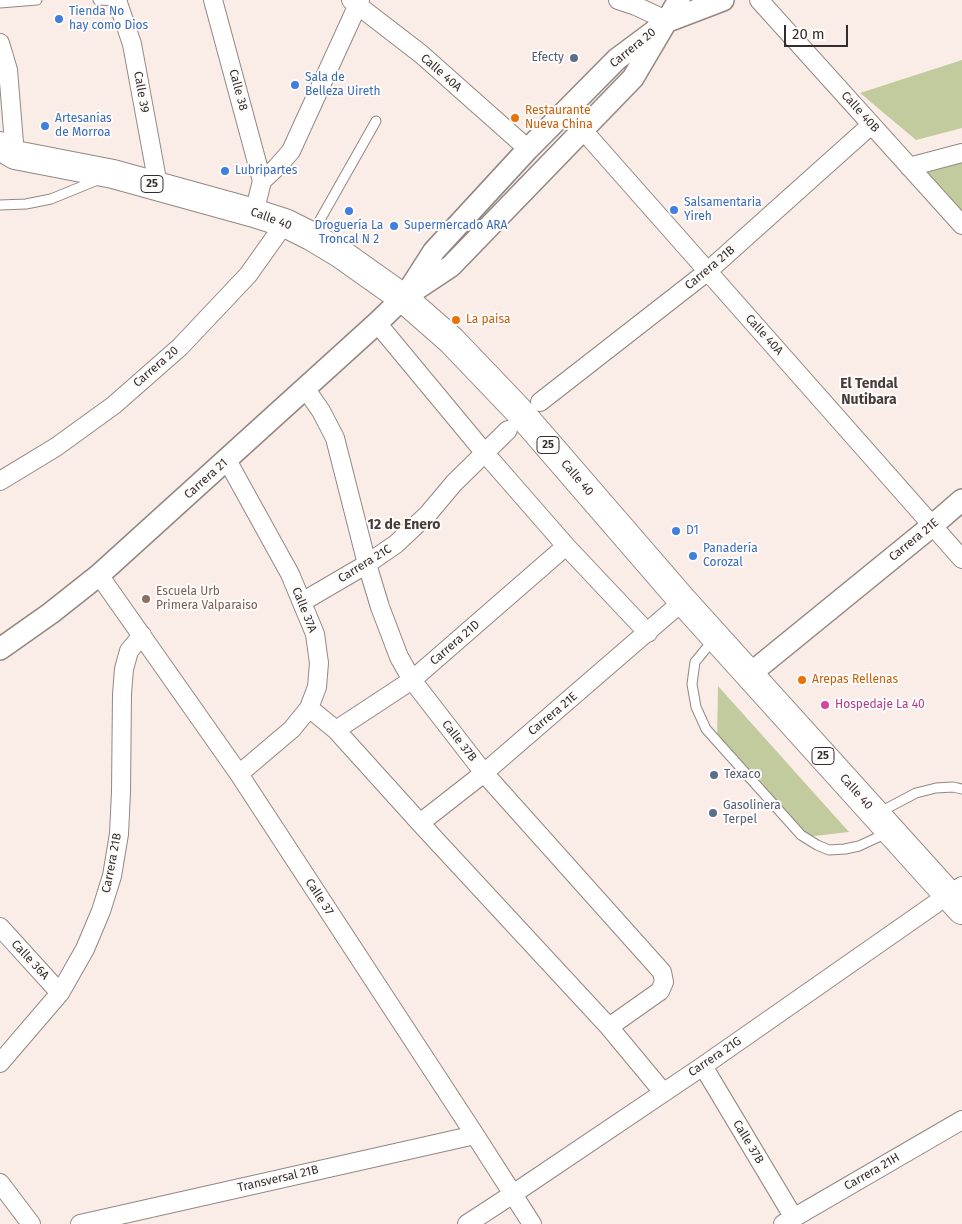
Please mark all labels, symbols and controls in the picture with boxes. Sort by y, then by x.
place label: Tienda No hay como Dios [69,5,148,33]
marker: Tienda No hay como Dios [53,13,65,25]
scale bar [787,15,851,47]
street label: Carrera 20 [607,25,659,71]
text: 20 m [792,25,825,43]
street label: Calle 40A [418,51,464,95]
place label: Efecty [531,51,564,65]
marker: Efecty [568,52,580,64]
street label: Calle 38 [226,68,250,112]
street label: Calle 39 [130,70,152,114]
place label: Sala de Belleza Uireth [305,71,381,99]
marker: Sala de Belleza Uireth [289,79,301,91]
street label: Calle 40B [838,89,882,135]
place label: Restaurante Nueva China [525,104,593,132]
place label: Artesanías de Morroa [55,112,112,140]
marker: Restaurante Nueva China [509,112,521,124]
marker: Artesanías de Morroa [39,120,51,132]
place label: Lubripartes [235,164,297,178]
marker: Lubripartes [219,165,231,177]
road number: 25 [141,175,163,192]
place label: Salsamentaria Yireh [684,196,762,224]
marker: Salsamentaria Yireh [668,204,680,216]
street label: Calle 40 [248,205,294,233]
marker: Droguería La Troncal N 2 [343,205,355,217]
place label: Droguería La Troncal N 2 [315,219,383,247]
place label: Supermercado ARA [404,219,507,233]
marker: Supermercado ARA [388,220,400,232]
street label: Carrera 21B [682,243,738,293]
street label: Calle 40A [742,312,786,358]
place label: La paisa [466,313,510,327]
marker: La paisa [450,314,462,326]
street label: Carrera 20 [130,343,182,391]
district label: El Tendal Nutibara [840,376,898,408]
road number: 25 [537,436,559,454]
street label: Carrera 21 [181,456,231,502]
street label: Calle 40 [558,457,596,499]
street label: Carrera 21E [886,516,942,564]
district label: 12 de Enero [368,517,440,533]
place label: D1 [686,524,699,538]
marker: D1 [670,525,682,537]
street label: Carrera 21C [336,542,394,586]
place label: Panadería Corozal [703,542,758,570]
marker: Panadería Corozal [687,550,699,562]
place label: Escuela Urb Primera Valparaiso [156,585,258,613]
street label: Calle 37A [288,585,320,635]
marker: Escuela Urb Primera Valparaiso [140,593,152,605]
street label: Carrera 21D [427,618,483,668]
place label: Arepas Rellenas [812,673,898,687]
marker: Arepas Rellenas [796,674,808,686]
street label: Carrera 21E [525,689,581,739]
place label: Hospedaje La 40 [835,698,925,712]
marker: Hospedaje La 40 [819,699,831,711]
street label: Calle 37B [438,718,480,764]
road number: 25 [812,748,834,764]
place label: Texaco [724,768,761,782]
marker: Texaco [708,769,720,781]
street label: Calle 40 [836,771,876,813]
place label: Gasolinera Terpel [723,799,781,827]
marker: Gasolinera Terpel [707,807,719,819]
street label: Carrera 21B [99,832,125,894]
street label: Calle 37 [302,876,336,918]
street label: Calle 36A [8,937,52,983]
street label: Carrera 21G [686,1034,744,1080]
street label: Calle 37B [729,1118,767,1166]
street label: Carrera 21H [842,1150,902,1194]
street label: Transversal 21B [236,1163,320,1195]

